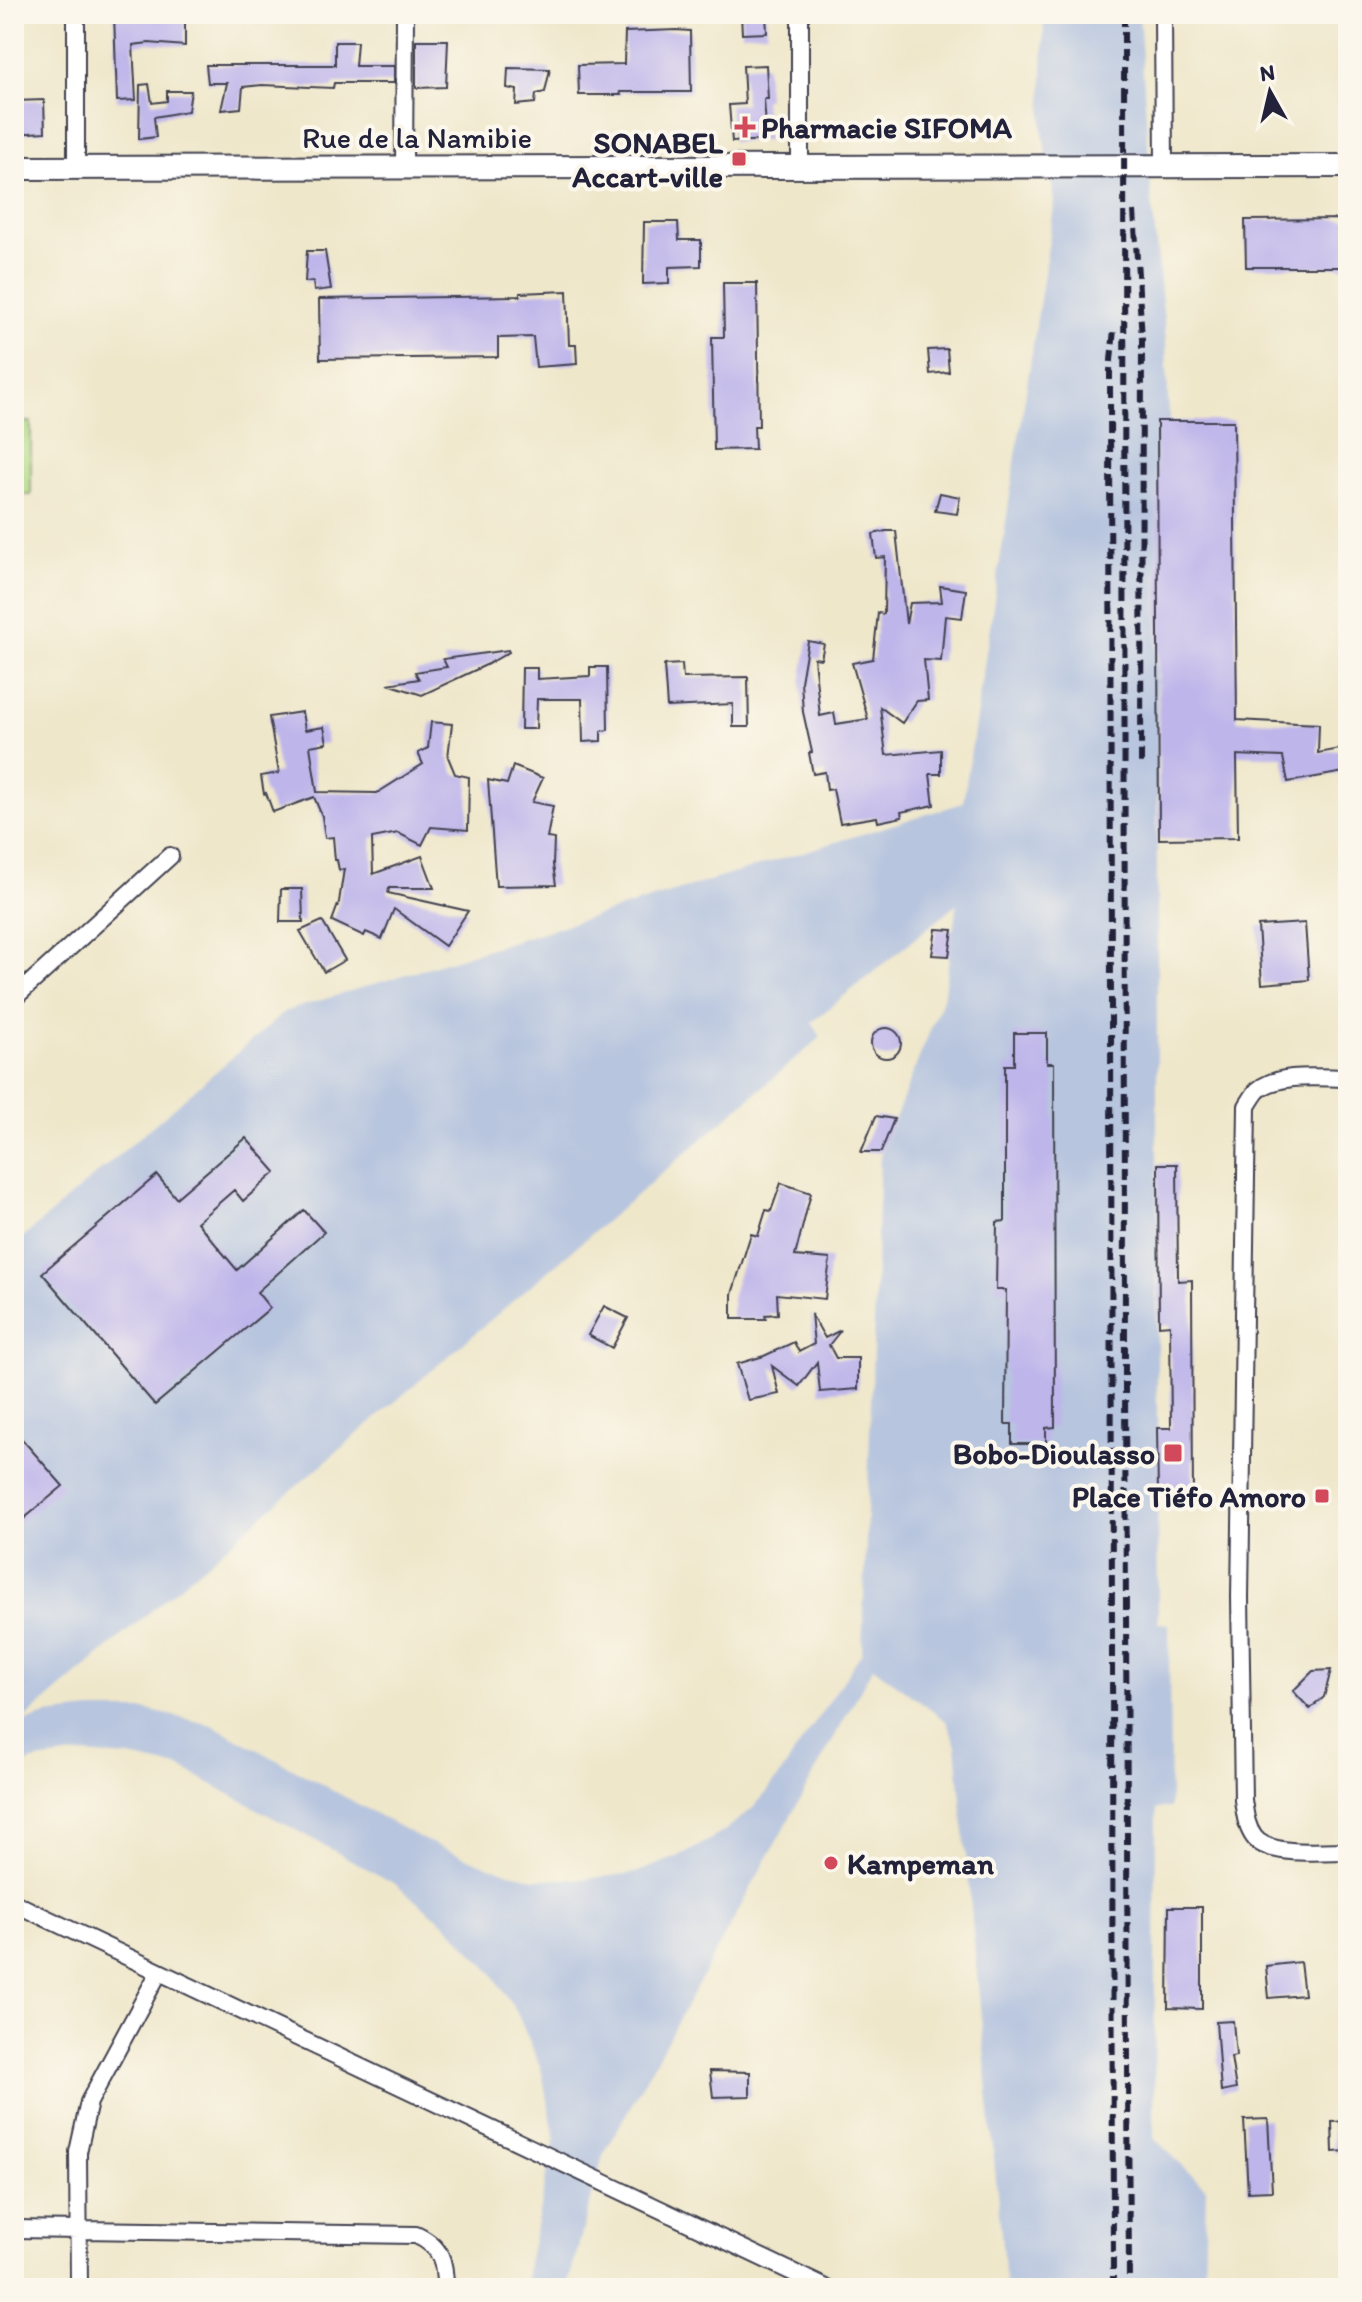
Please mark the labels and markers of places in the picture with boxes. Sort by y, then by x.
place label: Pharmacie SIFOMA [761,109,1013,146]
marker: Pharmacie SIFOMA [736,118,754,136]
place label: SONABEL Accart-ville [571,124,724,195]
marker: SONABEL Accart-ville [730,150,748,168]
place label: Bobo-Dioulasso [953,1435,1155,1472]
marker: Bobo-Dioulasso [1162,1442,1184,1464]
place label: Place Tiéfo Amoro [1072,1478,1306,1515]
marker: Place Tiéfo Amoro [1313,1487,1331,1505]
place label: Kampeman [847,1845,994,1882]
marker: Kampeman [822,1854,840,1872]

